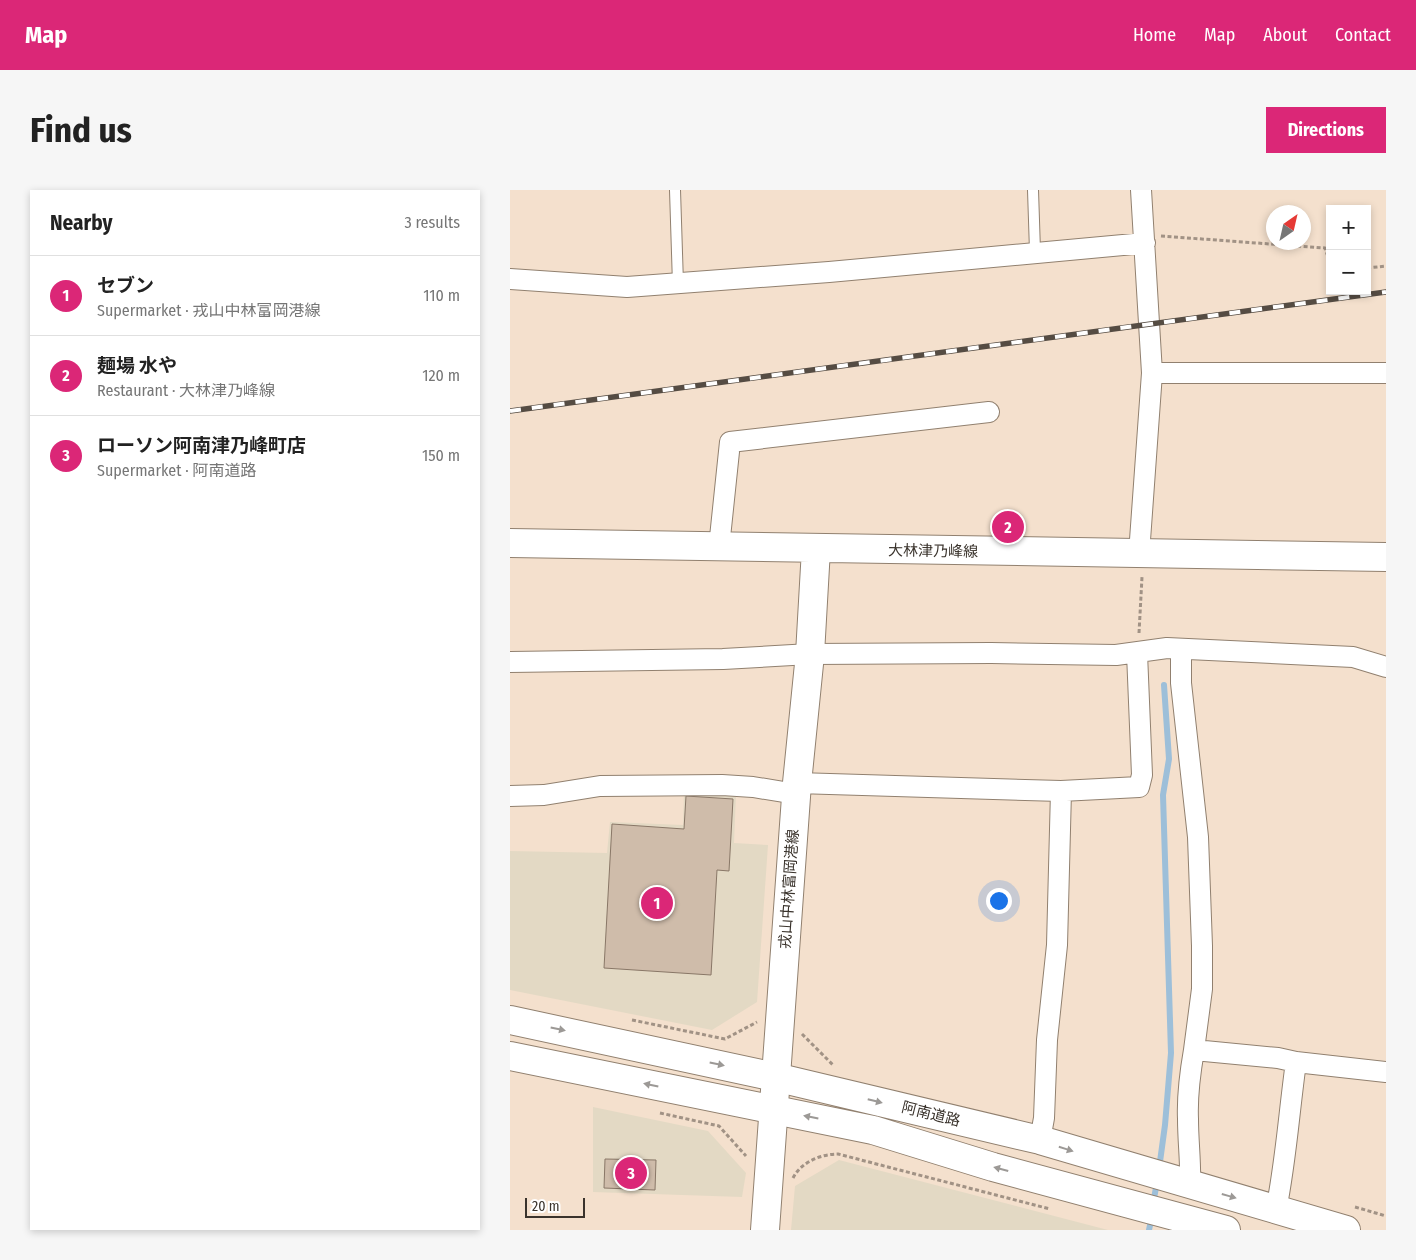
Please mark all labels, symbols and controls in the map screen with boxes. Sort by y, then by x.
text: Map [25,21,67,49]
text: Home [1133,24,1176,46]
text: Map [1204,24,1235,46]
text: About [1263,24,1307,46]
text: Contact [1335,24,1391,46]
button: Directions [1266,107,1386,153]
text: Find us [30,109,132,151]
north arrow [1266,205,1311,250]
map controls [1326,205,1371,295]
button: + [1326,205,1371,250]
text: Nearby [50,210,112,236]
text: 3 results [404,213,460,232]
button: − [1326,250,1371,295]
text: セブン [97,274,154,297]
text: 1 [63,286,69,305]
text: 110 m [423,286,460,305]
text: Supermarket · 戎山中林富岡港線 [97,301,320,320]
text: 麺場 水や [97,354,177,377]
text: 2 [62,366,70,385]
text: 120 m [422,366,460,385]
text: Restaurant · 大林津乃峰線 [97,381,275,400]
text: ローソン阿南津乃峰町店 [97,434,306,457]
text: 3 [62,446,70,465]
text: 150 m [422,446,460,465]
text: Supermarket · 阿南道路 [97,461,256,480]
pin: 2 [992,508,1024,546]
street label: 大林津乃峰線 [888,541,978,561]
street label: 戎山中林富岡港線 [776,829,802,949]
pin: 1 [641,884,673,922]
your location [986,888,1012,914]
one-way arrow [550,1026,566,1034]
one-way arrow [709,1060,724,1068]
one-way arrow [644,1081,659,1089]
one-way arrow [867,1097,882,1105]
street label: 阿南道路 [900,1098,962,1130]
one-way arrow [802,1113,818,1121]
one-way arrow [1059,1145,1074,1153]
pin: 3 [615,1154,647,1192]
one-way arrow [994,1165,1009,1173]
one-way arrow [1221,1192,1236,1200]
scale bar [525,1195,585,1218]
text: 20 m [532,1198,560,1215]

